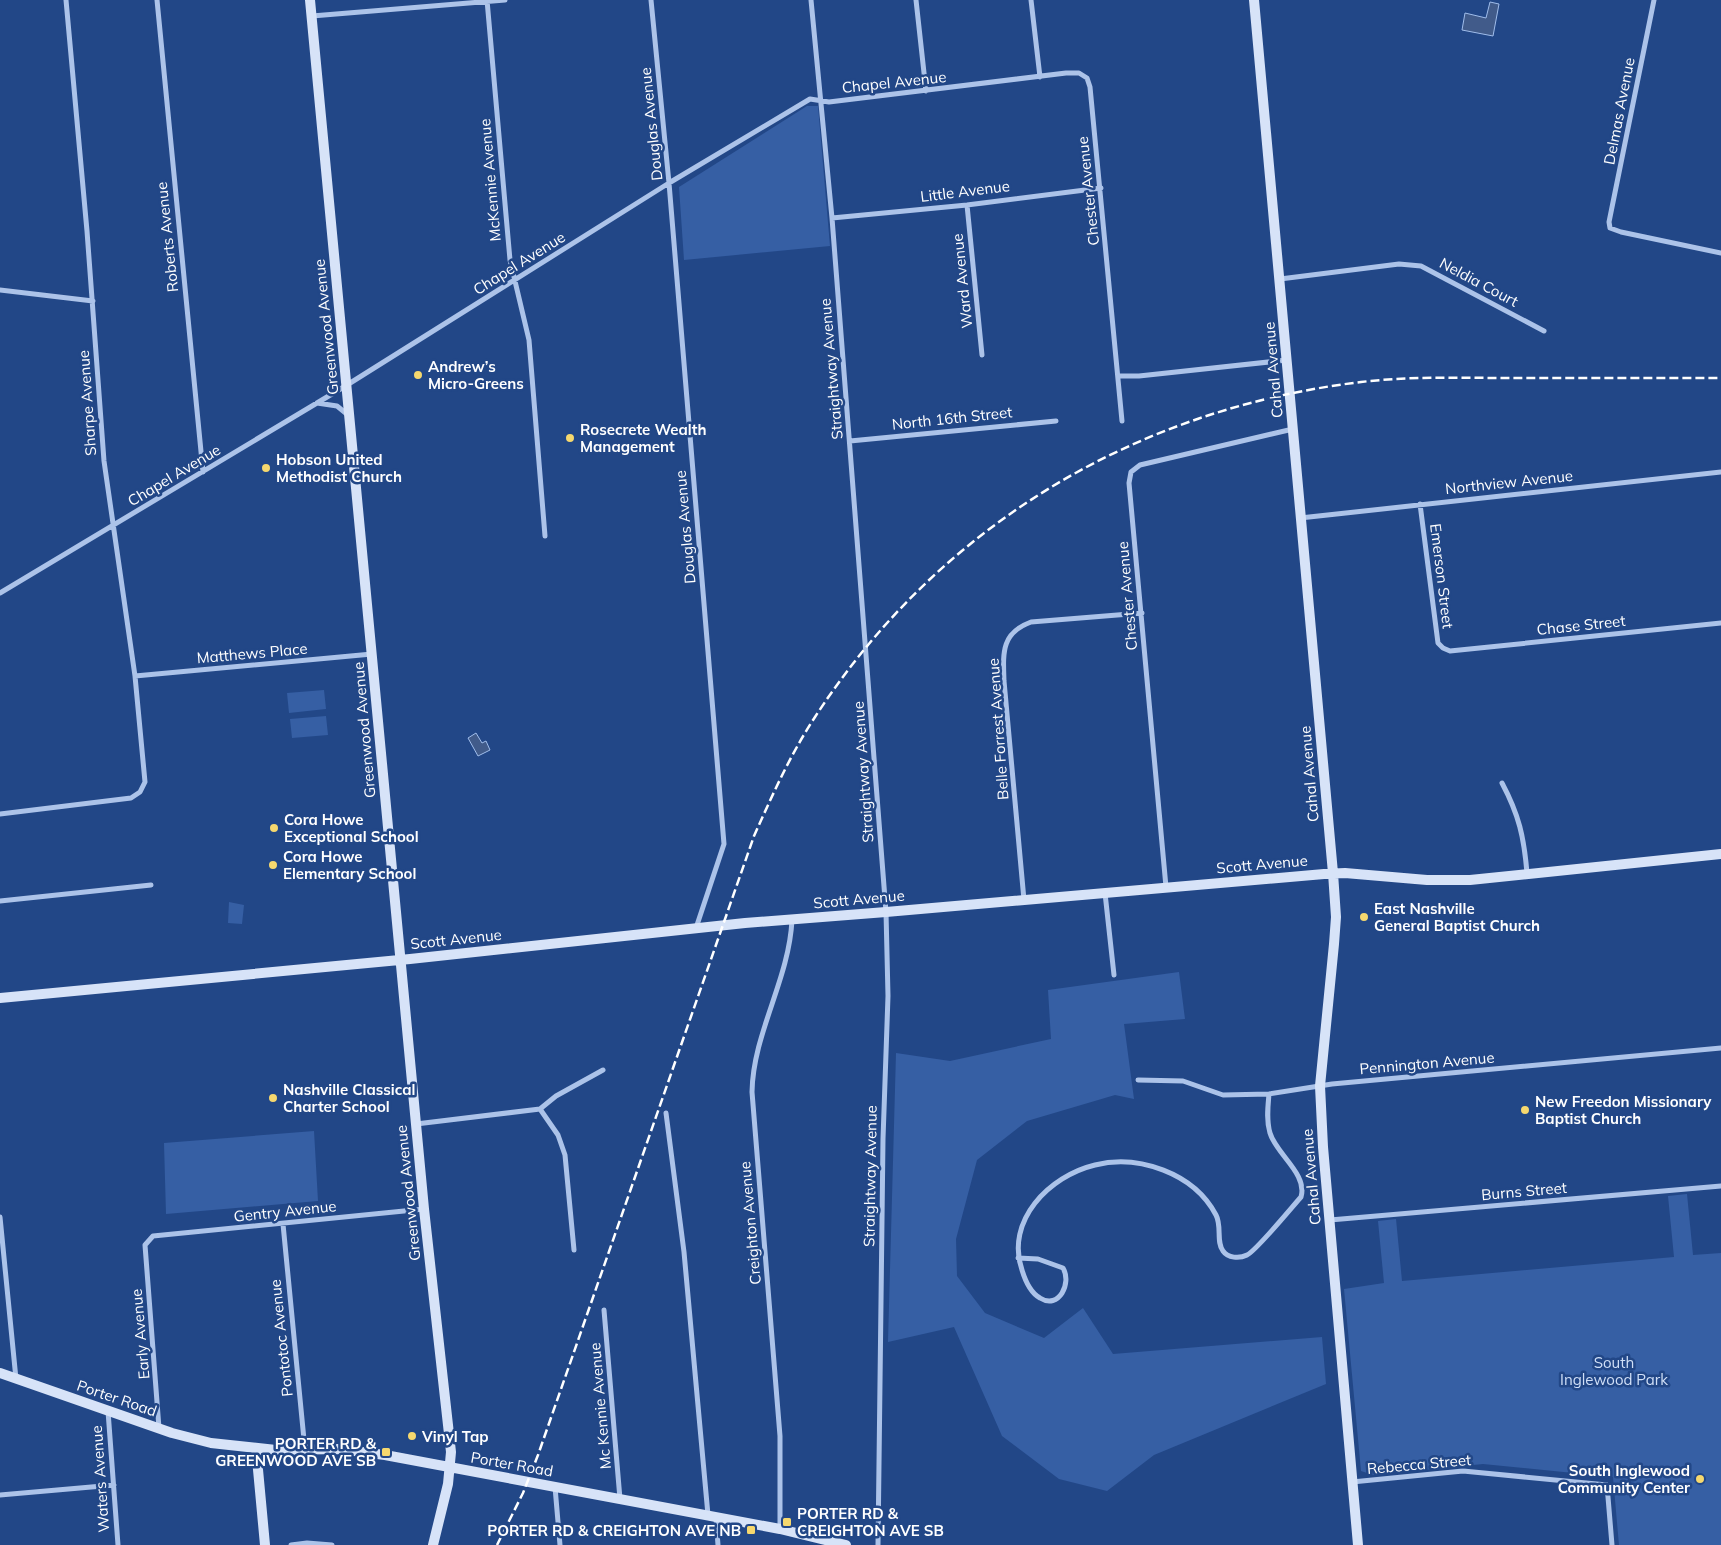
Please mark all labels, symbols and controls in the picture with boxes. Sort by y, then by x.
street label: Delmas Avenue [1599,56,1639,166]
street label: Douglas Avenue [636,66,666,182]
street label: Chapel Avenue [841,67,947,97]
street label: McKennie Avenue [475,118,505,242]
street label: Chester Avenue [1073,136,1103,246]
street label: Little Avenue [919,176,1011,206]
street label: Roberts Avenue [152,181,182,293]
street label: Chapel Avenue [469,227,569,299]
street label: Ward Avenue [948,233,976,329]
street label: Neldia Court [1436,253,1522,311]
street label: Greenwood Avenue [309,258,343,396]
street label: Straightway Avenue [815,298,847,440]
street label: Cahal Avenue [1259,321,1287,419]
street label: Sharpe Avenue [74,350,100,456]
place label: Andrew’s Micro-Greens [428,357,524,393]
marker: Andrew’s Micro-Greens [412,369,424,381]
street label: North 16th Street [891,402,1013,434]
place label: Rosecrete Wealth Management [580,420,706,456]
marker: Rosecrete Wealth Management [564,432,576,444]
street label: Chapel Avenue [124,440,224,510]
place label: Hobson United Methodist Church [276,450,402,486]
marker: Hobson United Methodist Church [260,462,272,474]
street label: Northview Avenue [1444,466,1574,498]
street label: Douglas Avenue [671,470,699,584]
street label: Emerson Street [1426,522,1458,630]
street label: Chester Avenue [1113,541,1141,651]
street label: Chase Street [1536,611,1626,639]
street label: Matthews Place [196,639,308,667]
street label: Belle Forrest Avenue [984,657,1012,801]
street label: Greenwood Avenue [349,661,379,799]
street label: Straightway Avenue [849,701,877,843]
street label: Cahal Avenue [1295,725,1323,823]
place label: Cora Howe Exceptional School [284,810,419,846]
marker: Cora Howe Exceptional School [268,822,280,834]
place label: Cora Howe Elementary School [283,847,416,883]
street label: Scott Avenue [1216,851,1308,877]
marker: Cora Howe Elementary School [267,859,279,871]
street label: Scott Avenue [813,886,905,912]
place label: East Nashville General Baptist Church [1374,899,1540,935]
marker: East Nashville General Baptist Church [1358,911,1370,923]
street label: Scott Avenue [409,925,503,953]
street label: Pennington Avenue [1359,1048,1495,1078]
place label: Nashville Classical Charter School [283,1080,416,1116]
marker: Nashville Classical Charter School [267,1092,279,1104]
place label: New Freedon Missionary Baptist Church [1535,1092,1712,1128]
marker: New Freedon Missionary Baptist Church [1519,1104,1531,1116]
street label: Straightway Avenue [859,1105,881,1247]
street label: Greenwood Avenue [391,1124,425,1262]
street label: Cahal Avenue [1297,1128,1325,1226]
street label: Creighton Avenue [735,1160,765,1286]
street label: Burns Street [1480,1178,1568,1204]
street label: Gentry Avenue [233,1196,337,1226]
street label: Pontotoc Avenue [265,1278,297,1398]
street label: Early Avenue [127,1288,153,1380]
street label: Mc Kennie Avenue [585,1342,615,1470]
park label: South Inglewood Park [1560,1353,1668,1389]
street label: Porter Road [75,1375,159,1421]
street label: Waters Avenue [87,1425,113,1533]
place label: Vinyl Tap [421,1427,489,1446]
marker: Vinyl Tap [406,1430,418,1442]
place label: PORTER RD & GREENWOOD AVE SB [215,1434,377,1470]
marker: PORTER RD & GREENWOOD AVE SB [380,1446,392,1458]
street label: Porter Road [469,1447,555,1481]
street label: Rebecca Street [1366,1450,1472,1478]
place label: South Inglewood Community Center [1558,1461,1690,1497]
marker: South Inglewood Community Center [1694,1473,1706,1485]
place label: PORTER RD & CREIGHTON AVE SB [797,1504,944,1540]
marker: PORTER RD & CREIGHTON AVE SB [781,1516,793,1528]
place label: PORTER RD & CREIGHTON AVE NB [487,1521,741,1540]
marker: PORTER RD & CREIGHTON AVE NB [745,1524,757,1536]

